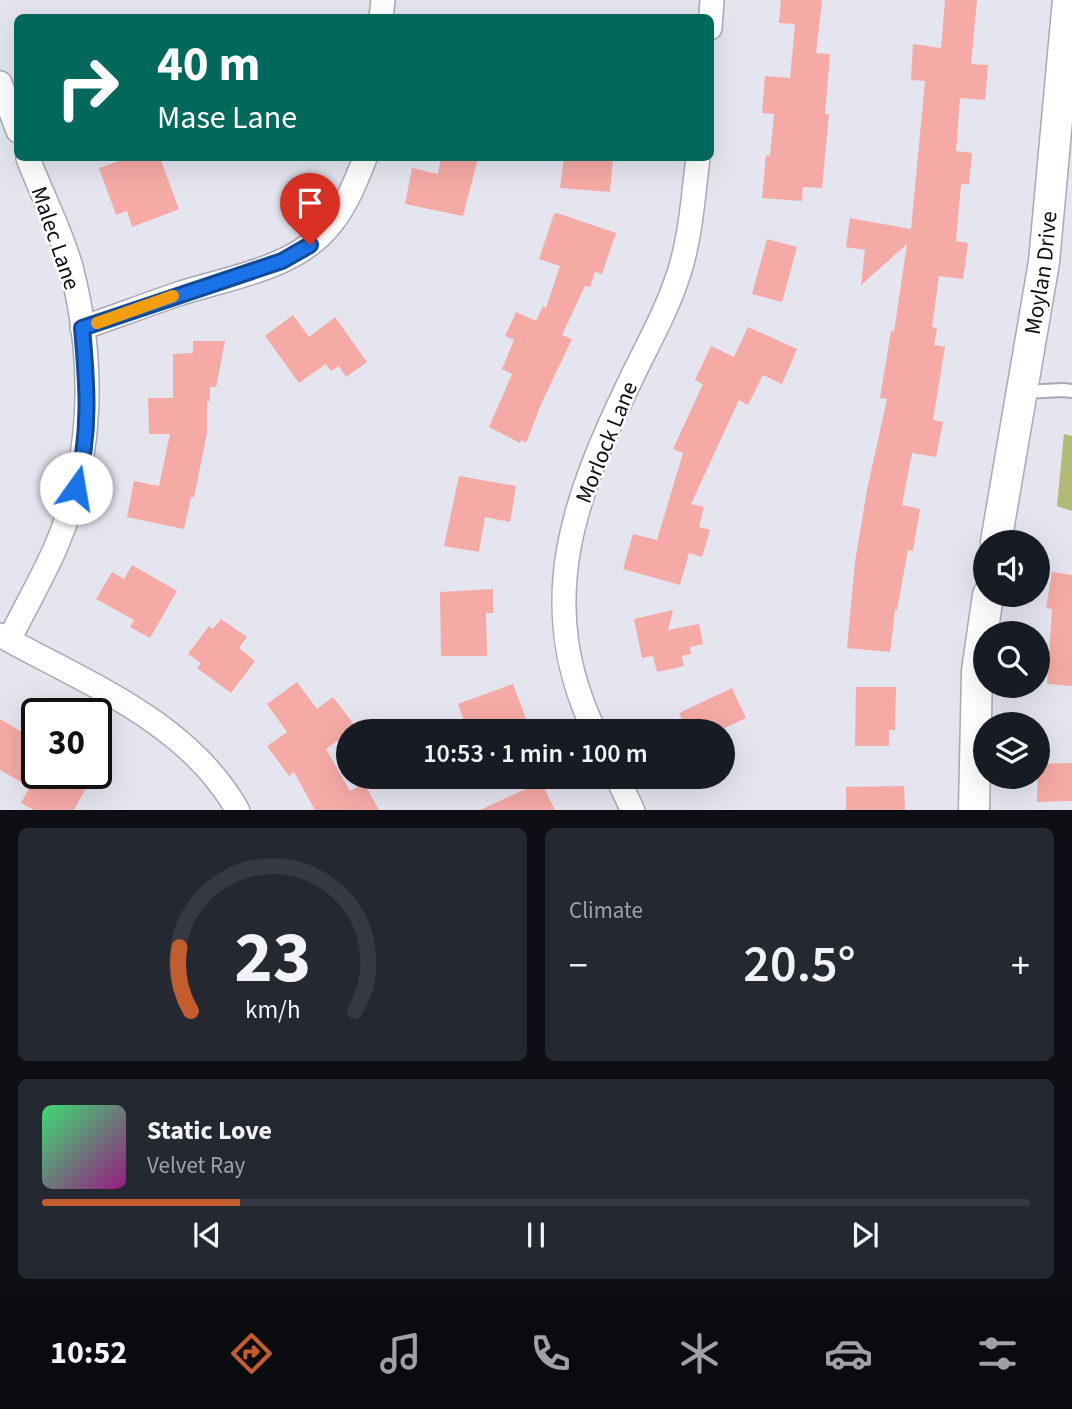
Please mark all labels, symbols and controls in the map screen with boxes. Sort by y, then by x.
text: 40 m [157,30,261,100]
icon: right [42,42,133,133]
text: Mase Lane [157,95,297,141]
pin [280,173,340,245]
street label: Malec Lane [22,182,89,294]
icon: arrive [291,184,329,222]
street label: Moylan Drive [1016,210,1066,337]
street label: Morlock Lane [567,376,646,508]
position arrow [39,451,113,525]
map controls [973,530,1050,789]
button: sound [973,530,1050,607]
button: search [973,621,1050,698]
speed limit sign: 30 [21,698,112,789]
button: layers [973,712,1050,789]
text: 10:53 · 1 min · 100 m [423,735,648,772]
text: Climate [569,894,643,927]
text: 23 [234,906,311,1010]
text: 20.5° [743,928,856,1002]
text: − [569,939,588,993]
text: + [1011,939,1030,993]
text: km/h [245,991,300,1027]
text: Static Love [147,1112,272,1149]
text: Velvet Ray [147,1149,245,1182]
icon: previous [188,1216,226,1254]
icon: pause [517,1216,555,1254]
icon: next [846,1216,884,1254]
icon: directions [227,1329,276,1378]
icon: music [376,1329,425,1378]
icon: phone [526,1329,575,1378]
icon: climate [675,1329,724,1378]
icon: car [824,1329,873,1378]
icon: filters [973,1329,1022,1378]
text: 10:52 [50,1330,127,1376]

